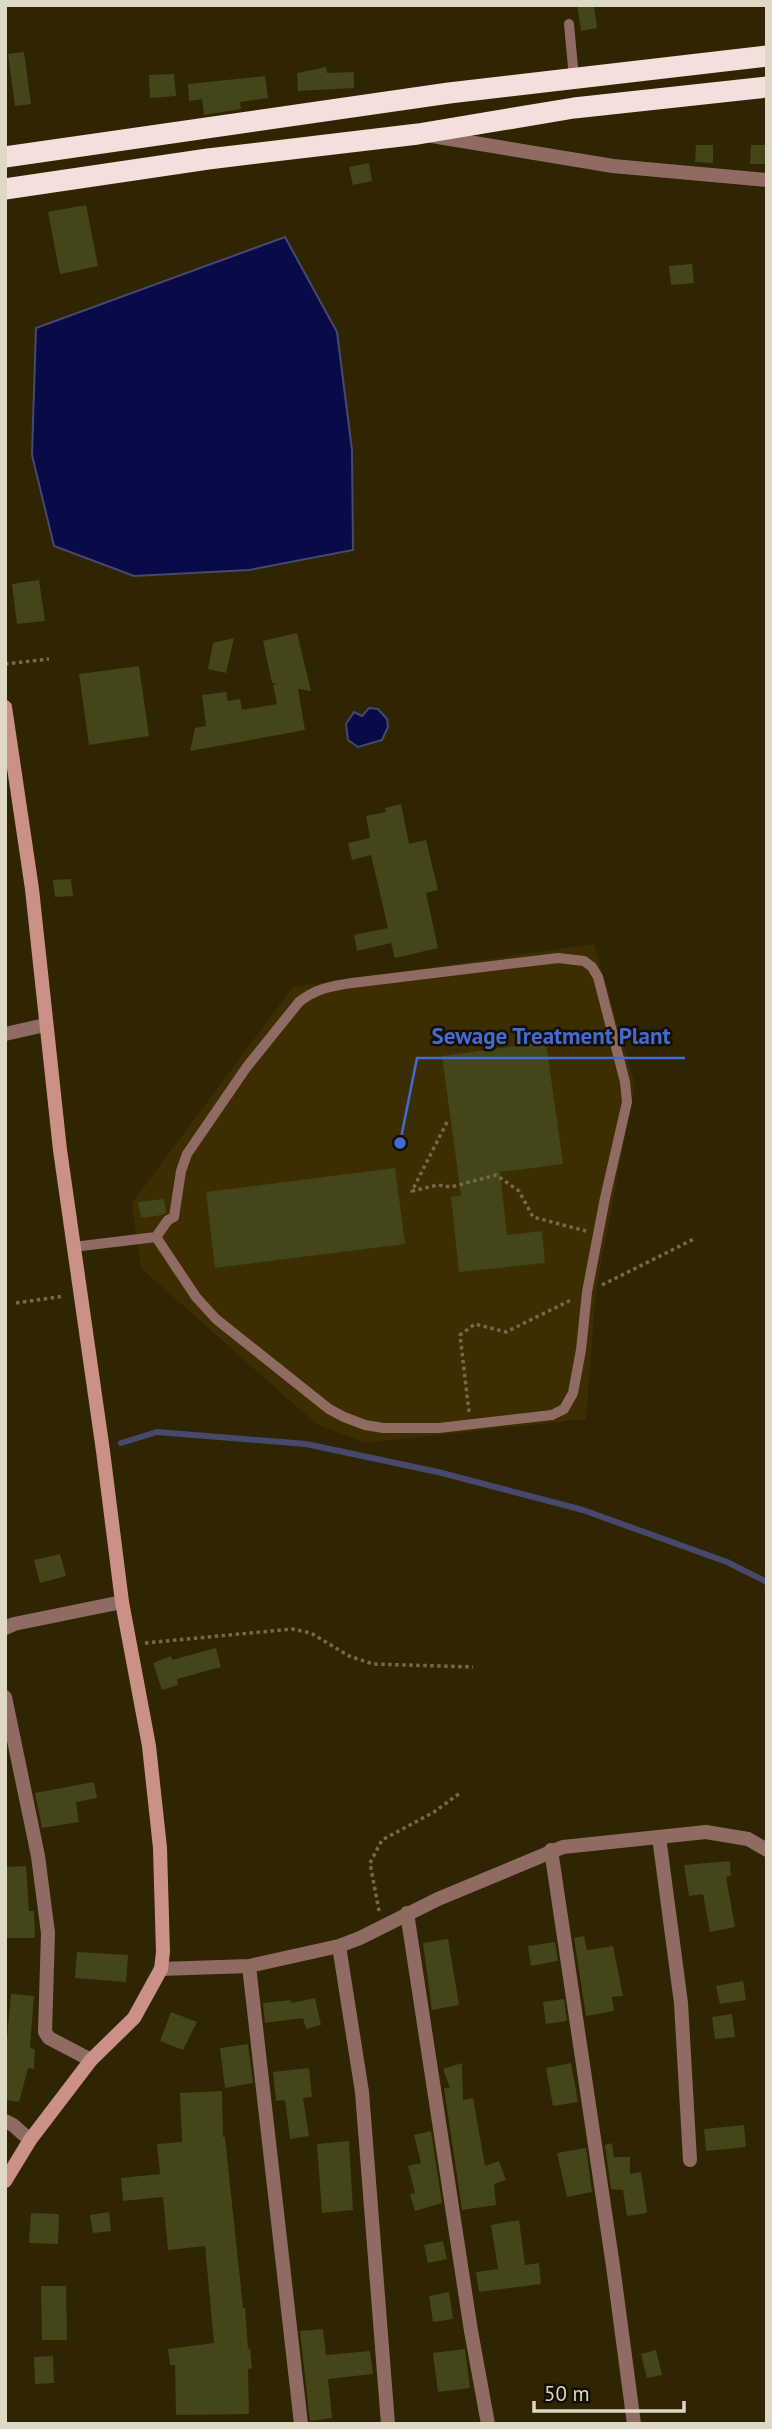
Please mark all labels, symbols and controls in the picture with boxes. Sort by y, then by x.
callout: Sewage Treatment Plant [417,1014,685,1058]
text: Sewage Treatment Plant [431,1021,671,1050]
scale bar [534,2370,684,2414]
text: 50 m [544,2380,590,2407]

